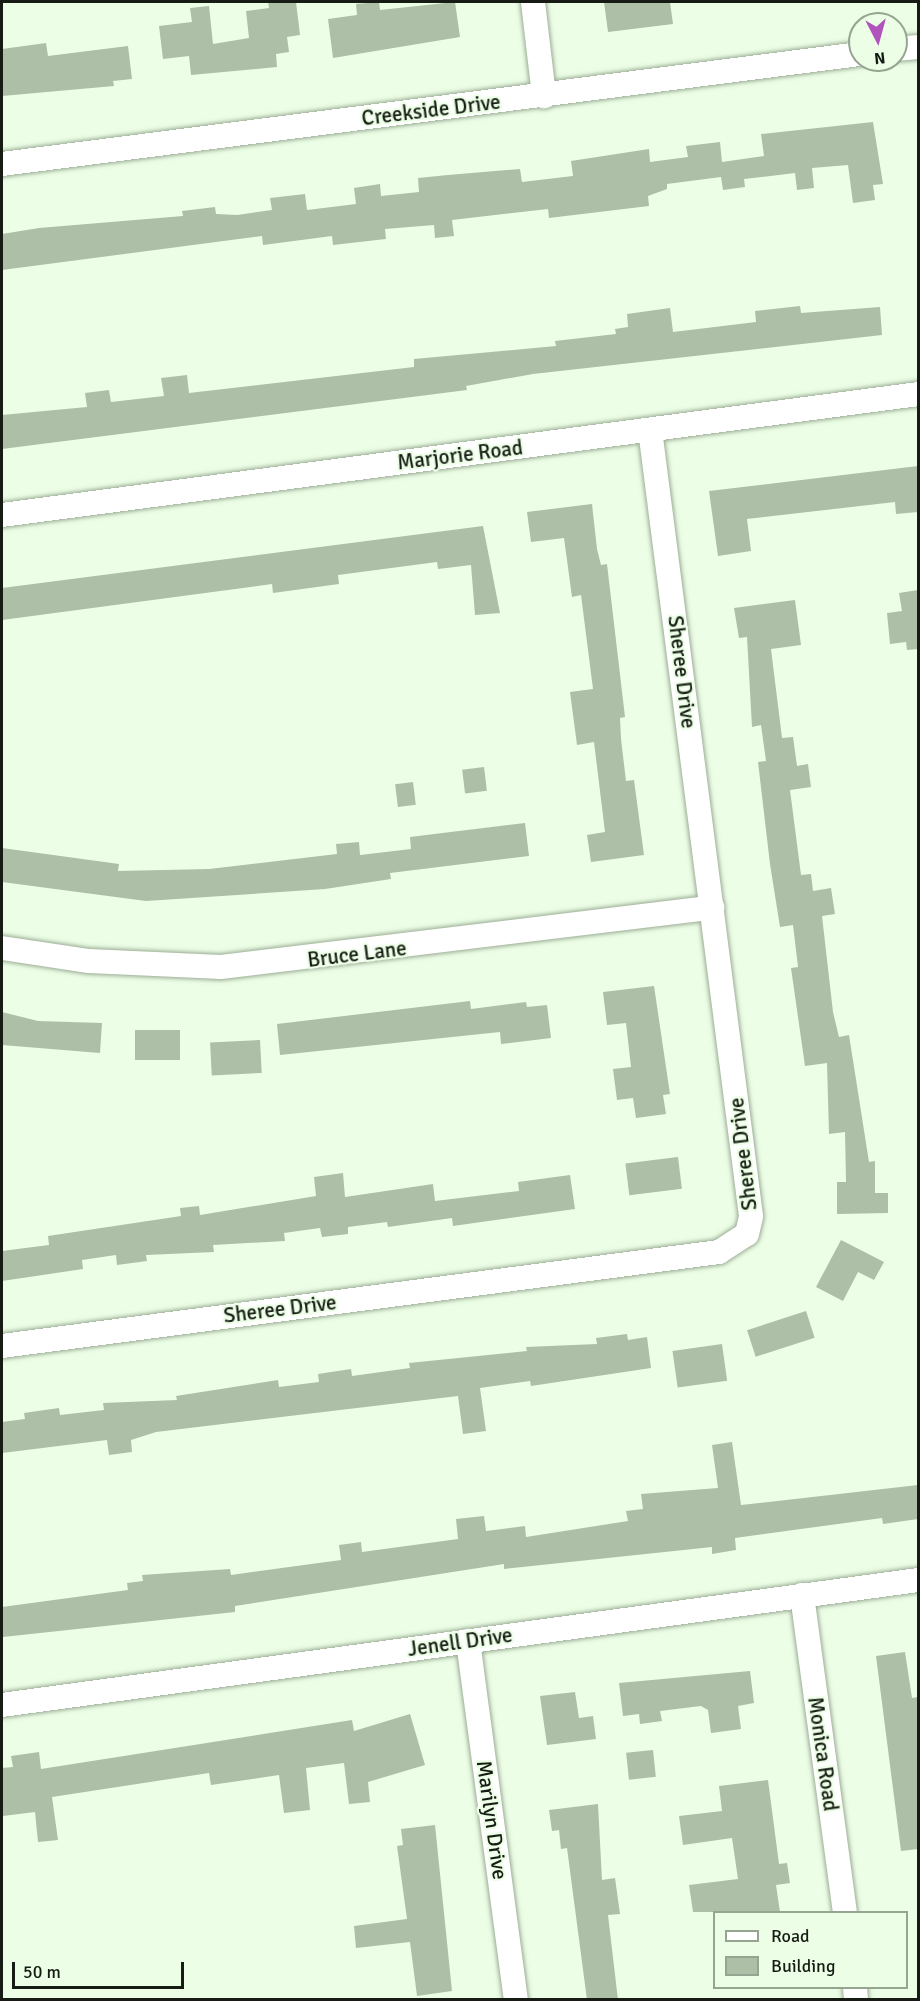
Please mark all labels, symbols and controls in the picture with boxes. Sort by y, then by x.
north arrow [848,12,908,72]
text: N [873,47,886,68]
street label: Creekside Drive [360,89,502,131]
street label: Marjorie Road [396,435,524,475]
street label: Sheree Drive [663,614,701,730]
street label: Bruce Lane [306,935,408,973]
street label: Sheree Drive [724,1096,762,1212]
street label: Sheree Drive [222,1290,338,1328]
street label: Jenell Drive [406,1622,514,1662]
street label: Monica Road [803,1695,843,1813]
street label: Marilyn Drive [471,1759,513,1881]
legend [713,1911,908,1989]
text: Road [771,1925,810,1947]
scale bar [15,1950,188,1988]
text: Building [771,1955,835,1977]
text: 50 m [23,1961,61,1983]

